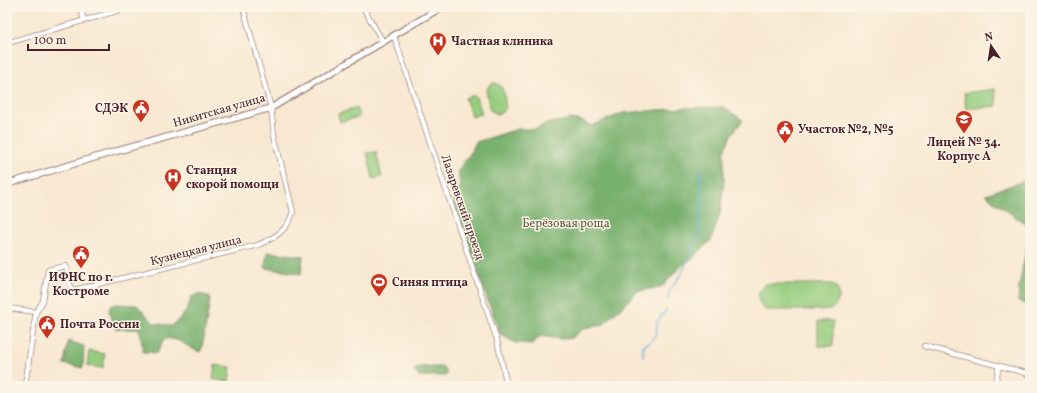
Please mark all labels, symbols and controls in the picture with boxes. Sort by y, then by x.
scale bar [28,26,109,52]
north arrow [971,26,1011,66]
text: N [984,30,995,46]
hospital icon: Частная клиника [428,31,448,56]
text: 100 m [34,33,67,49]
place label: Частная клиника [451,34,554,50]
street label: Никитская улица [171,90,267,132]
public building icon: СДЭК [131,98,151,123]
place label: СДЭК [95,101,128,117]
school or university icon: Лицей № 34. Корпус А [954,109,974,134]
public building icon: Участок №2, №5 [775,119,795,144]
place label: Участок №2, №5 [798,122,894,138]
place label: Лицей № 34. Корпус А [927,135,1001,165]
street label: Лазаревский проезд [437,153,488,262]
place label: Станция скорой помощи [186,163,279,193]
hospital icon: Станция скорой помощи [163,167,183,192]
park label: Берёзовая роща [522,216,610,232]
street label: Кузнецкая улица [149,232,244,270]
public building icon: ИФНС по г. Костроме [71,244,91,269]
place label: ИФНС по г. Костроме [49,270,113,300]
sports icon: Синяя птица [369,272,389,297]
place label: Синяя птица [392,275,468,291]
public building icon: Почта России [37,314,57,339]
place label: Почта России [60,317,140,333]

